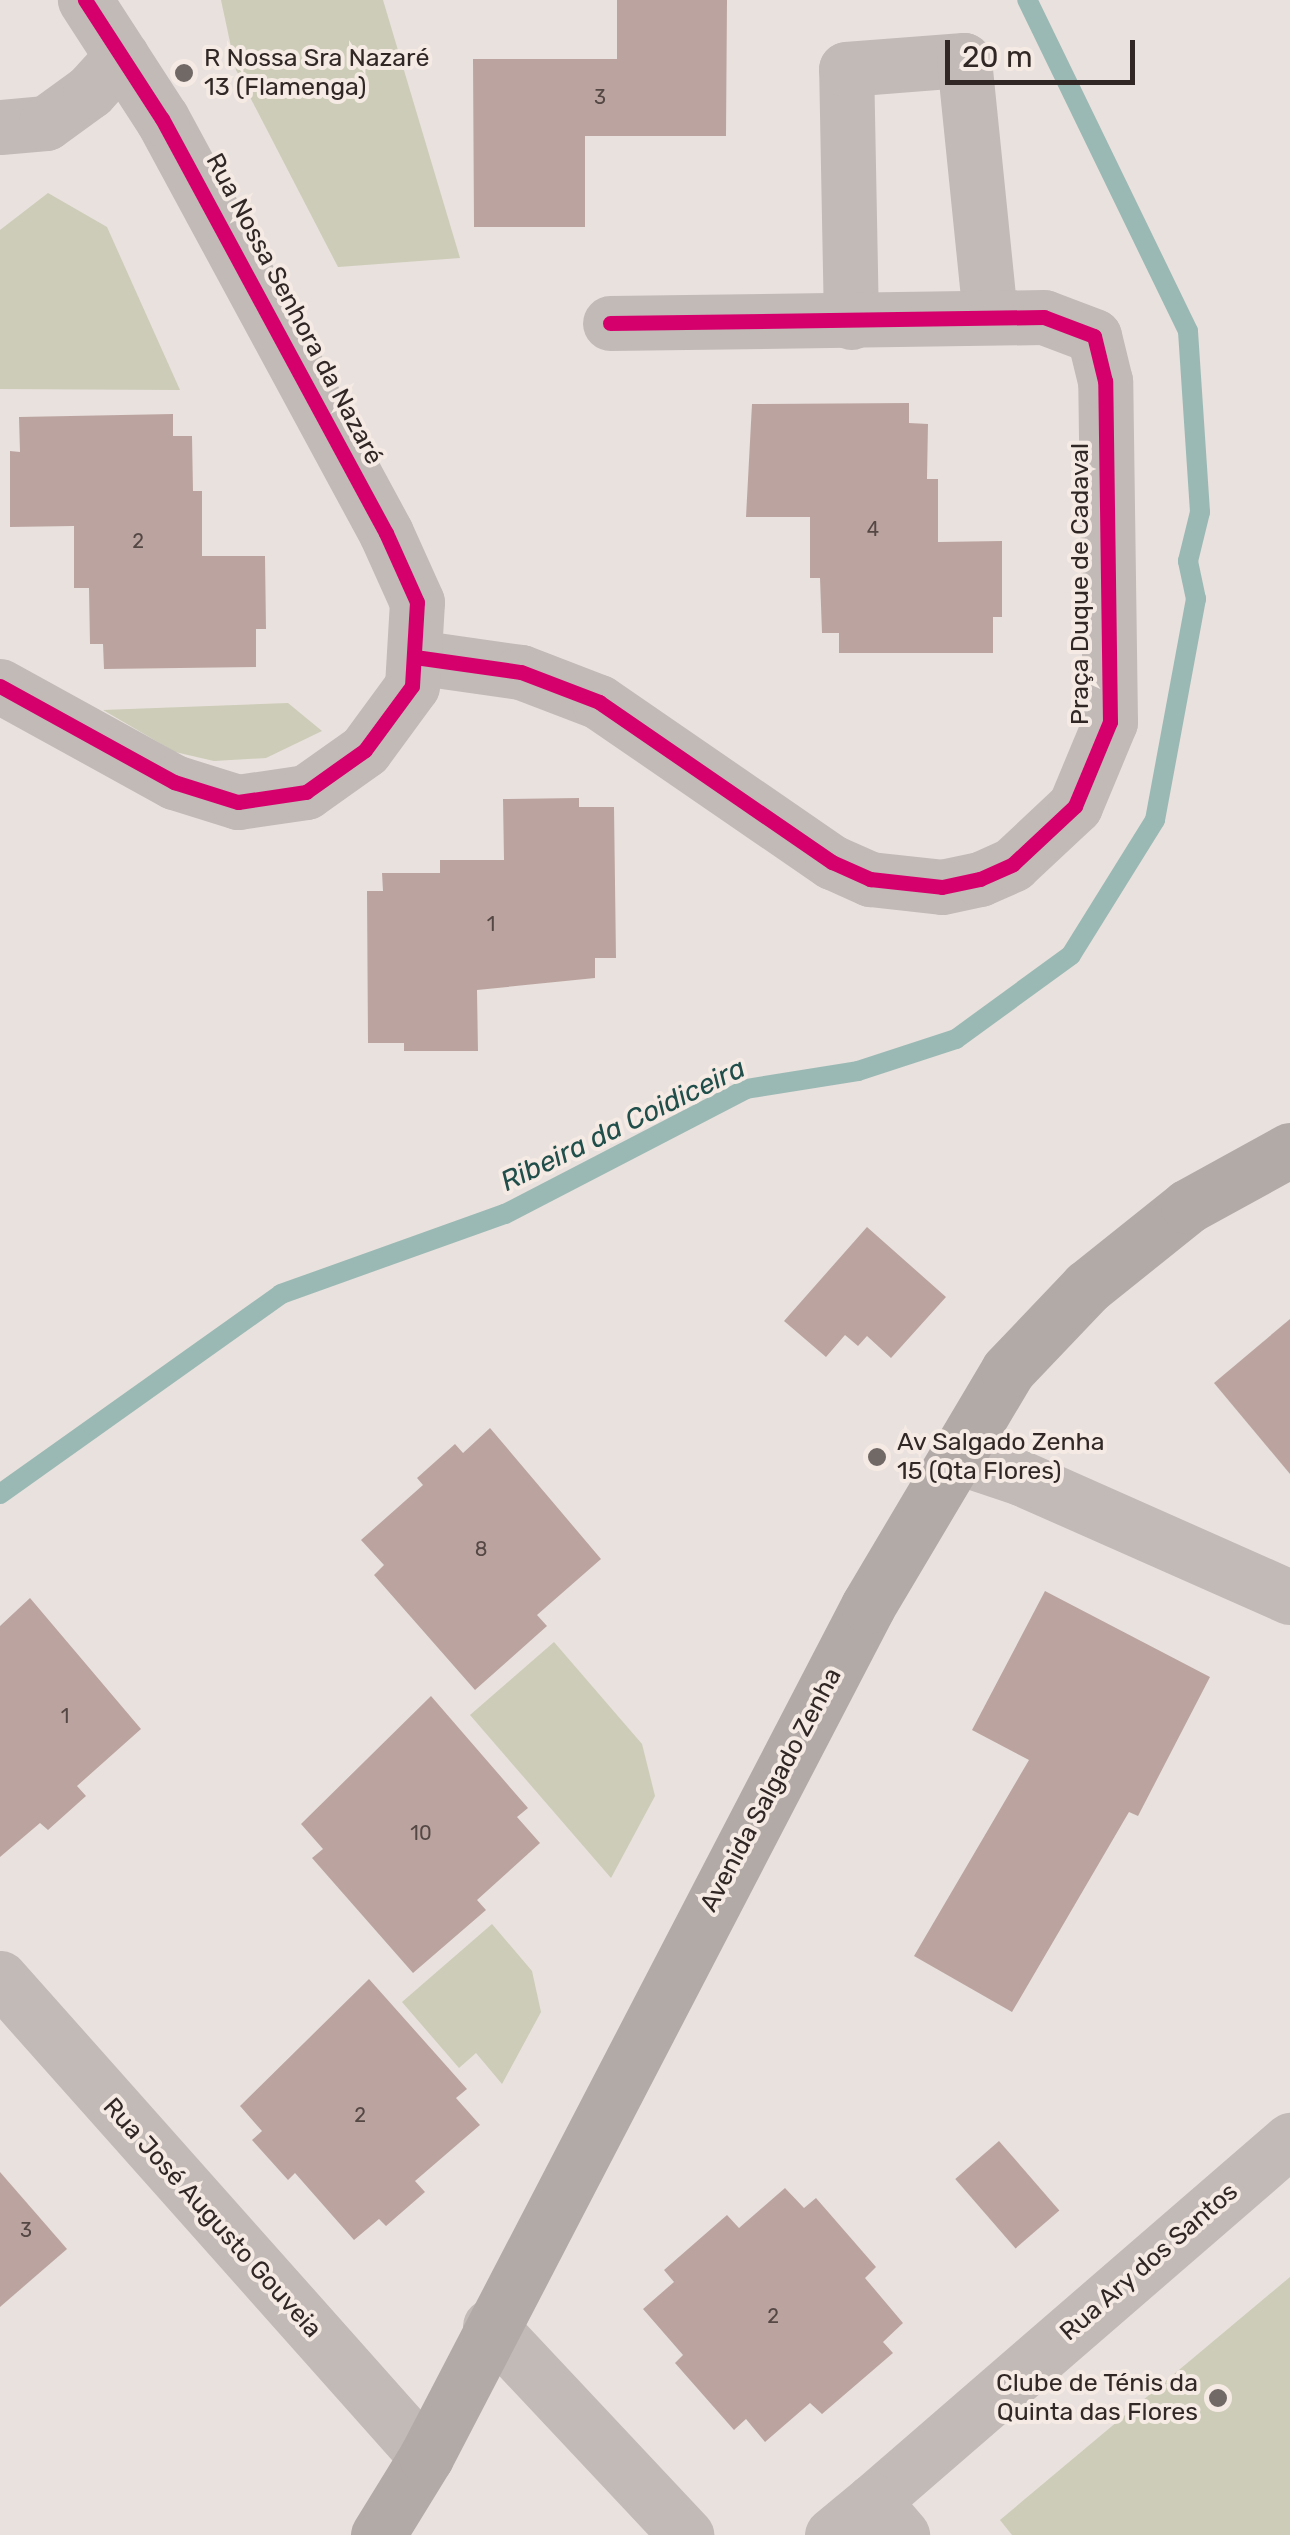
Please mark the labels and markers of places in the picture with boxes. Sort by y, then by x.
place label: R Nossa Sra Nazaré 13 (Flamenga) [204,44,429,103]
marker: R Nossa Sra Nazaré 13 (Flamenga) [173,62,195,84]
place label: Av Salgado Zenha 15 (Qta Flores) [897,1428,1105,1487]
marker: Av Salgado Zenha 15 (Qta Flores) [866,1446,888,1468]
place label: Clube de Ténis da Quinta das Flores [995,2369,1198,2428]
marker: Clube de Ténis da Quinta das Flores [1207,2387,1229,2409]

